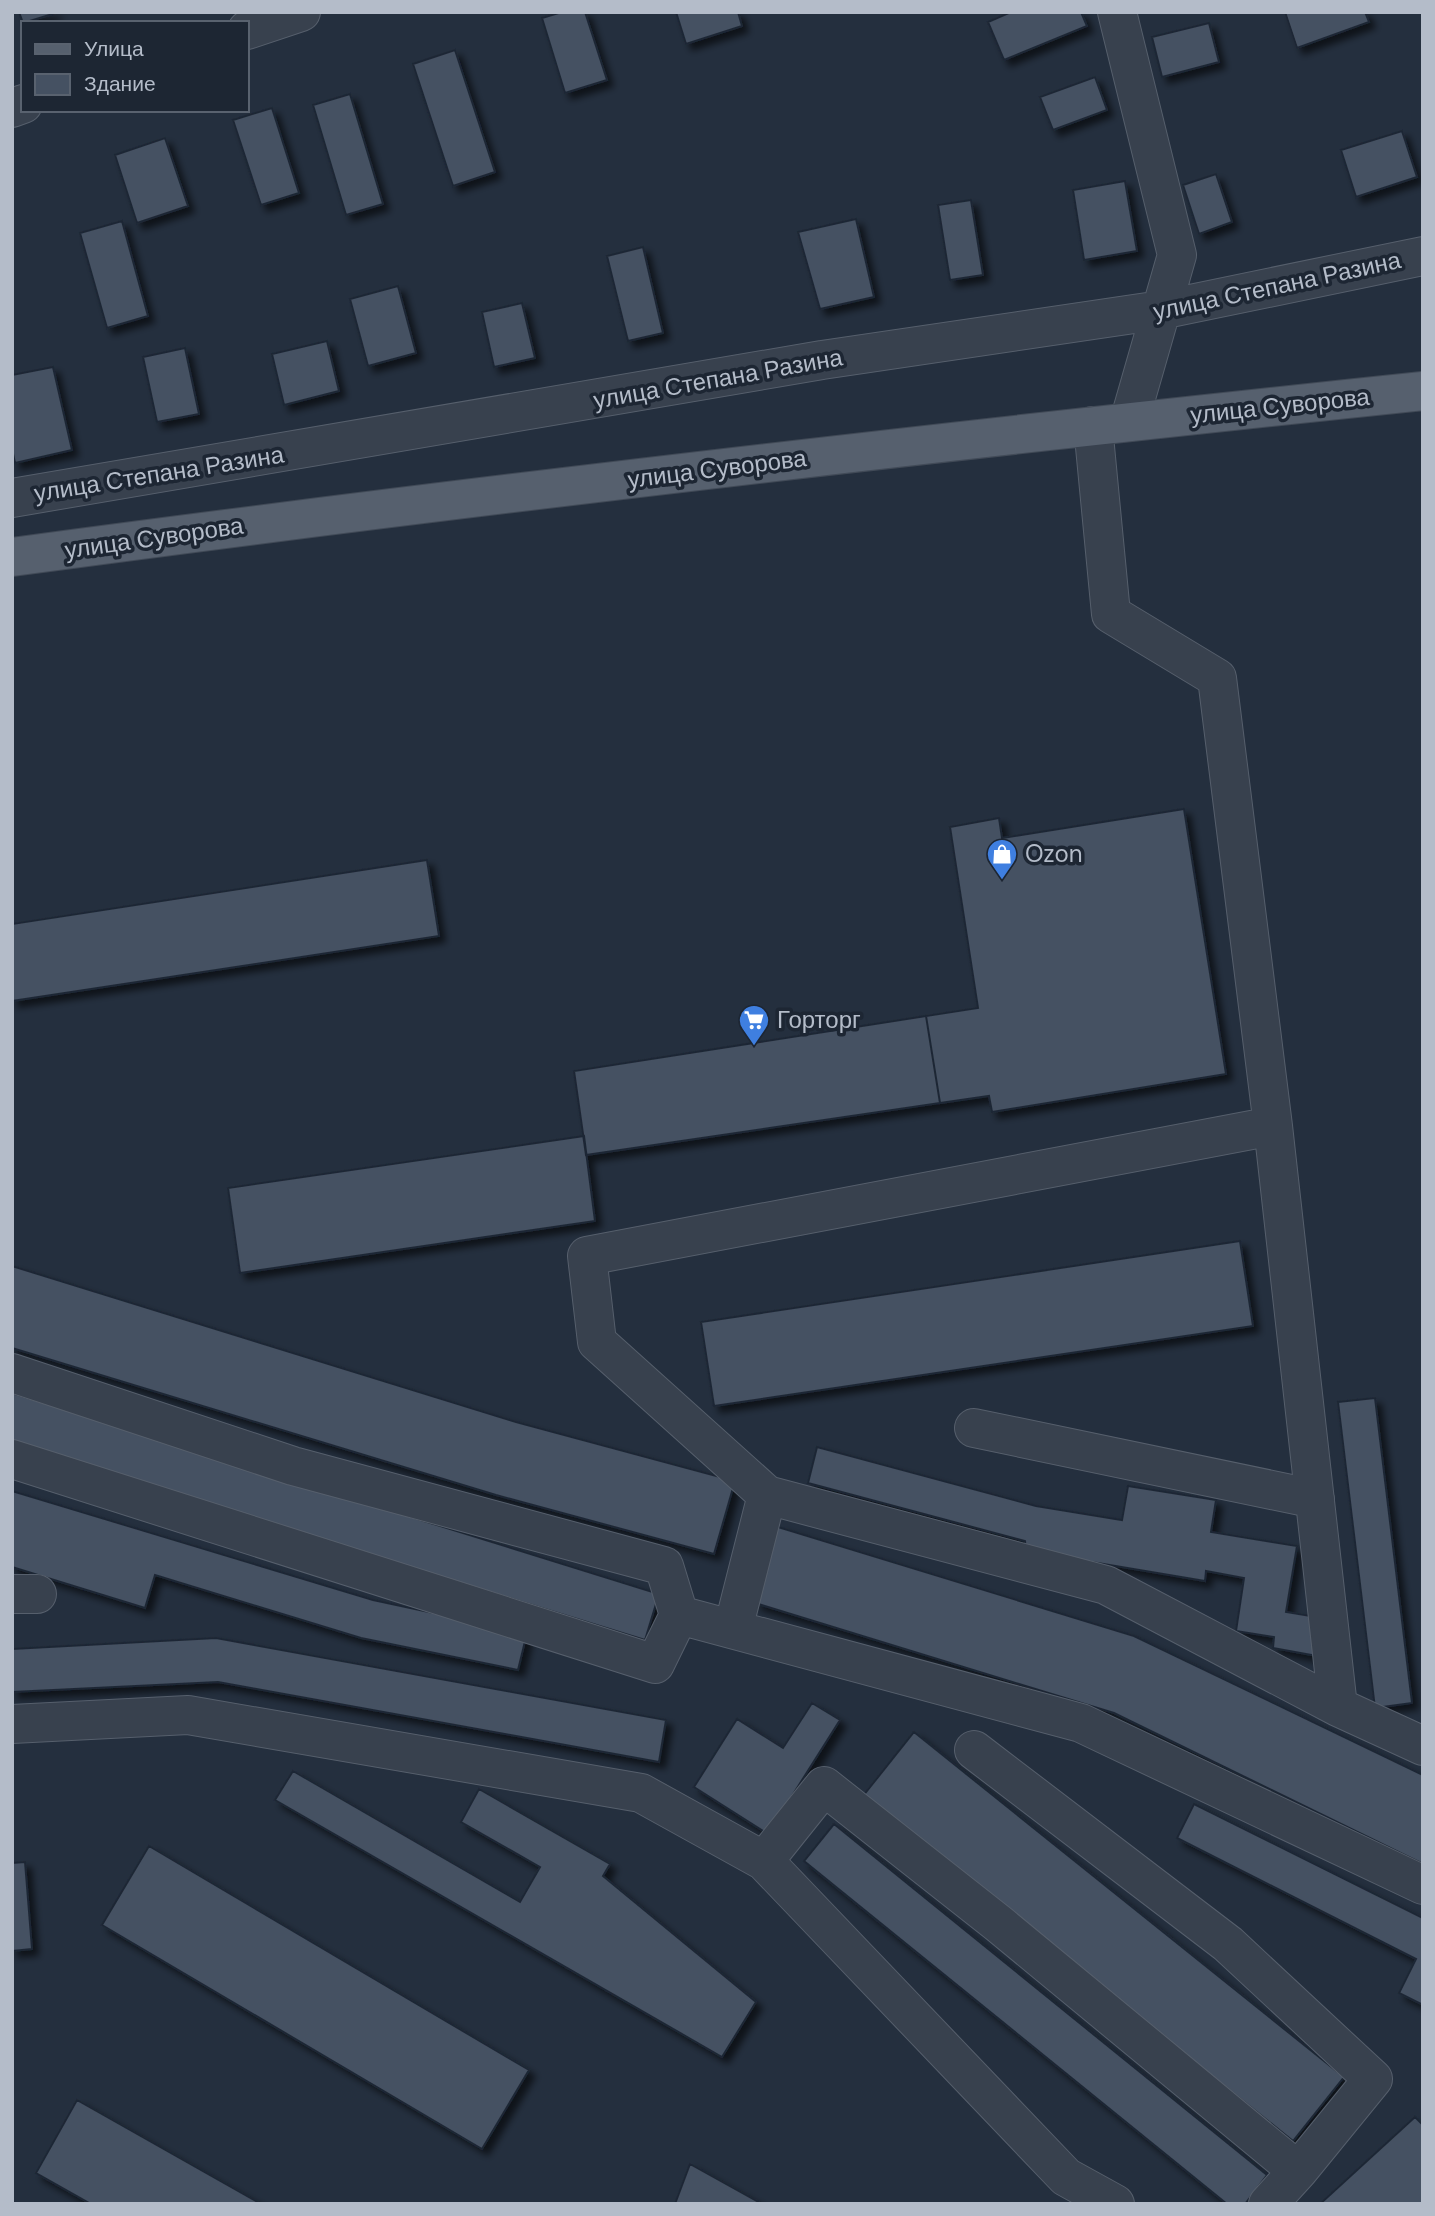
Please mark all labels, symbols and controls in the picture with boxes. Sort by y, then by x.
legend [21,21,248,112]
text: Улица [84,35,144,63]
text: Здание [84,70,156,98]
street label: улица Степана Разина [1150,244,1404,327]
street label: улица Степана Разина [591,341,846,416]
street label: улица Суворова [1189,381,1372,430]
street label: улица Степана Разина [32,438,287,509]
street label: улица Суворова [626,442,809,495]
street label: улица Суворова [63,510,246,565]
shop icon: Ozon [985,837,1019,881]
place label: Ozon [1025,838,1083,869]
supermarket icon: Горторг [737,1003,771,1047]
place label: Горторг [777,1004,861,1035]

